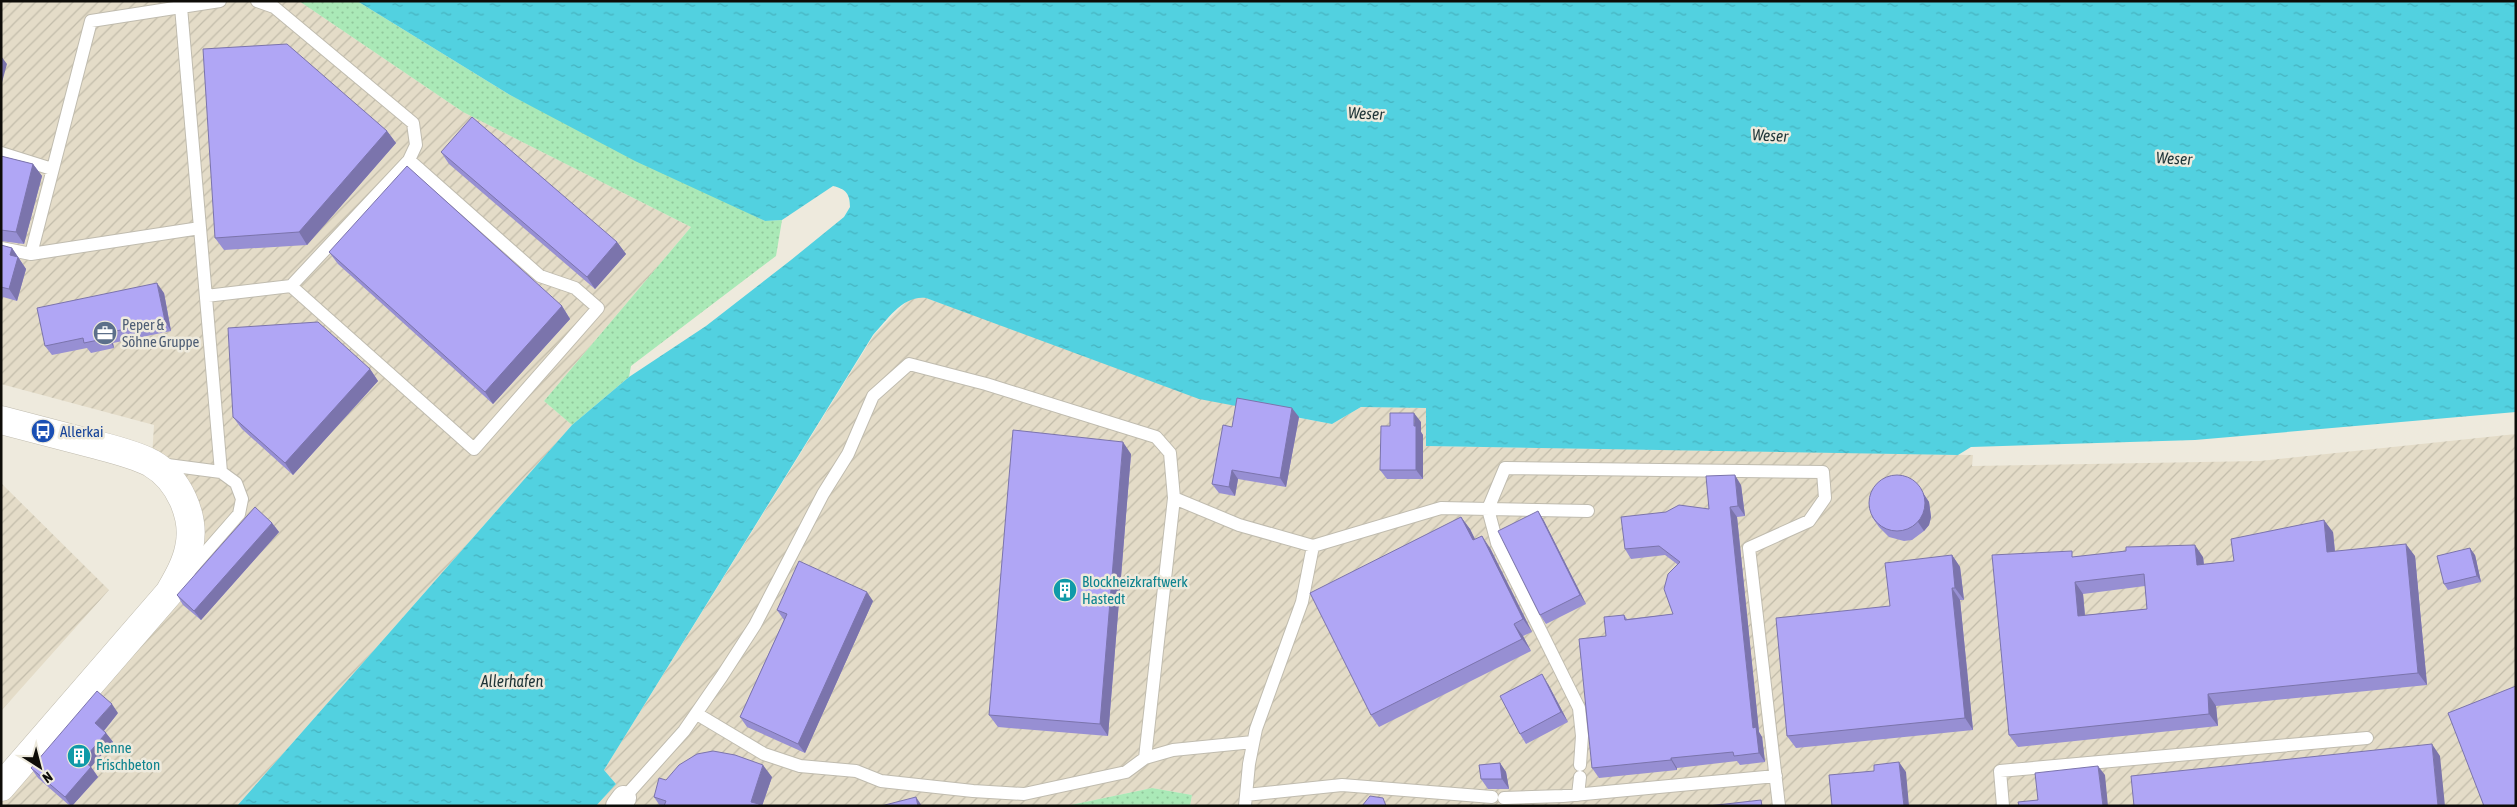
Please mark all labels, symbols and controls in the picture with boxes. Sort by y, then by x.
water label: Weser [1348,103,1386,123]
water label: Weser [1752,125,1790,145]
water label: Weser [2156,148,2194,168]
place label: Peper & Söhne Gruppe [122,316,200,350]
office icon: Peper & Söhne Gruppe [92,320,118,346]
bus stop icon: Allerkai [30,418,56,444]
place label: Allerkai [60,423,103,440]
place label: Blockheizkraftwerk Hastedt [1082,573,1188,607]
building icon: Blockheizkraftwerk Hastedt [1052,577,1078,603]
water label: Allerhafen [480,672,544,690]
place label: Renne Frischbeton [96,739,160,773]
north arrow [15,742,65,792]
building icon: Renne Frischbeton [66,743,92,769]
text: N [40,769,56,786]

